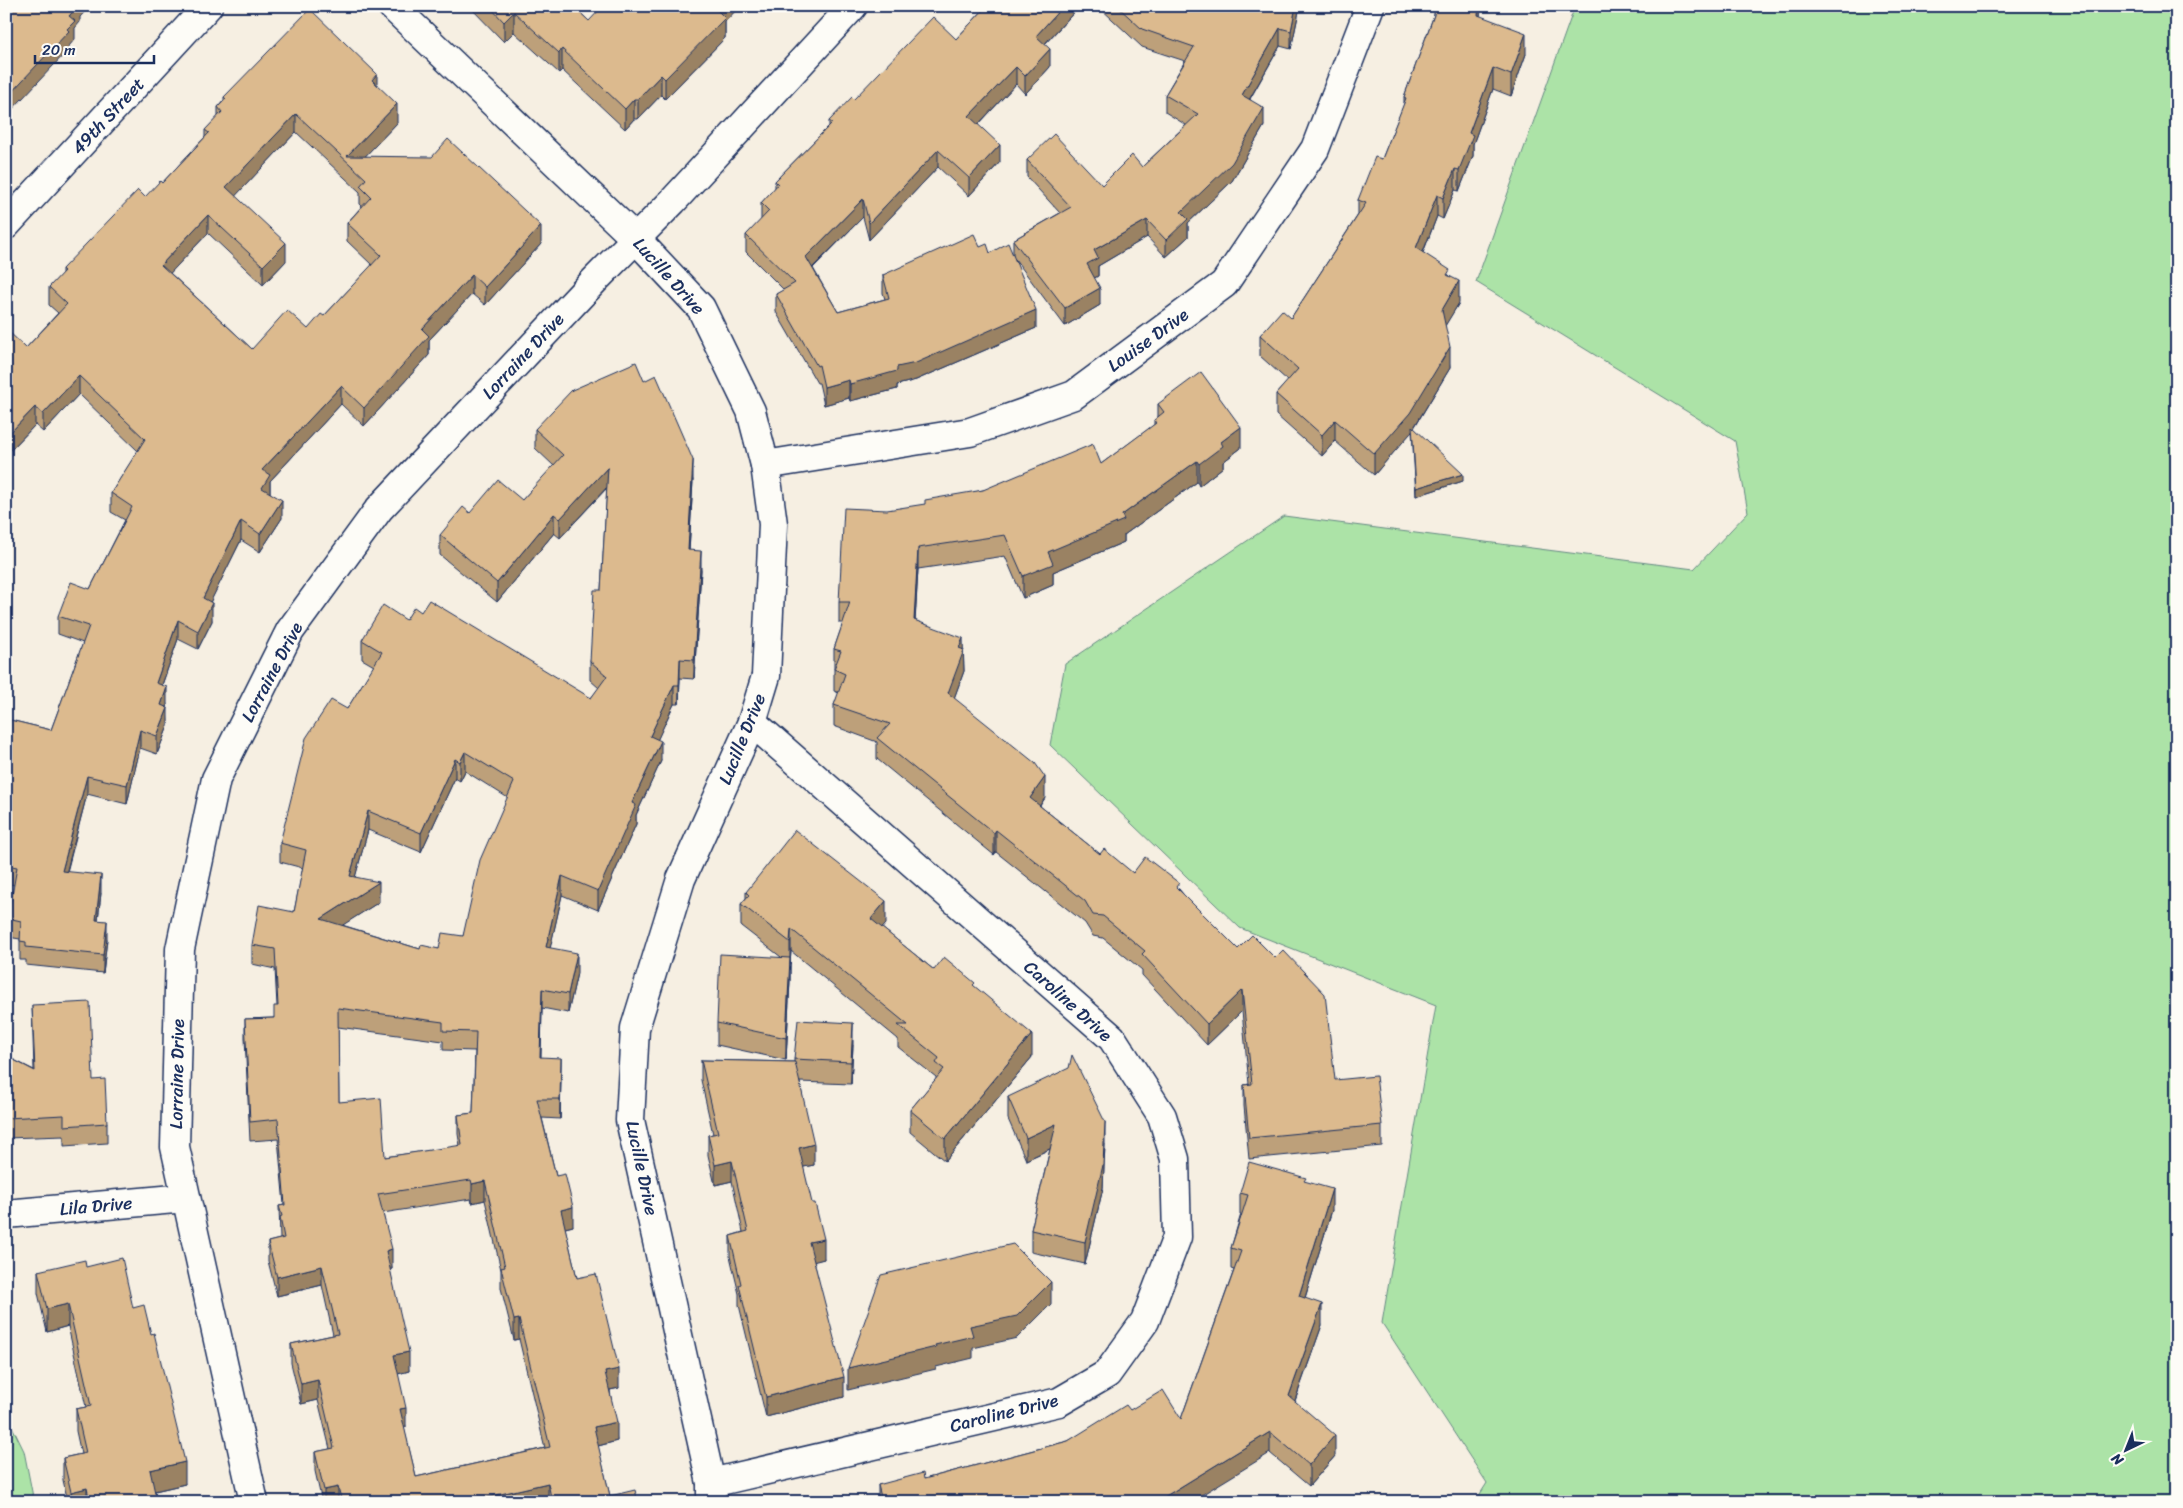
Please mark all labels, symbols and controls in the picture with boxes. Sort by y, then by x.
scale bar [35,32,154,64]
text: 20 m [42,37,76,63]
street label: 49th Street [63,70,153,162]
street label: Lucille Drive [625,230,713,322]
street label: Louise Drive [1100,299,1196,381]
street label: Lorraine Drive [474,305,572,407]
street label: Lorraine Drive [232,616,312,728]
street label: Lucille Drive [709,688,775,790]
street label: Caroline Drive [1016,952,1120,1050]
street label: Lorraine Drive [160,1018,194,1129]
street label: Lucille Drive [616,1118,668,1218]
street label: Lila Drive [58,1187,134,1225]
street label: Caroline Drive [946,1384,1062,1442]
north arrow [2100,1426,2150,1476]
text: N [2105,1446,2130,1472]

